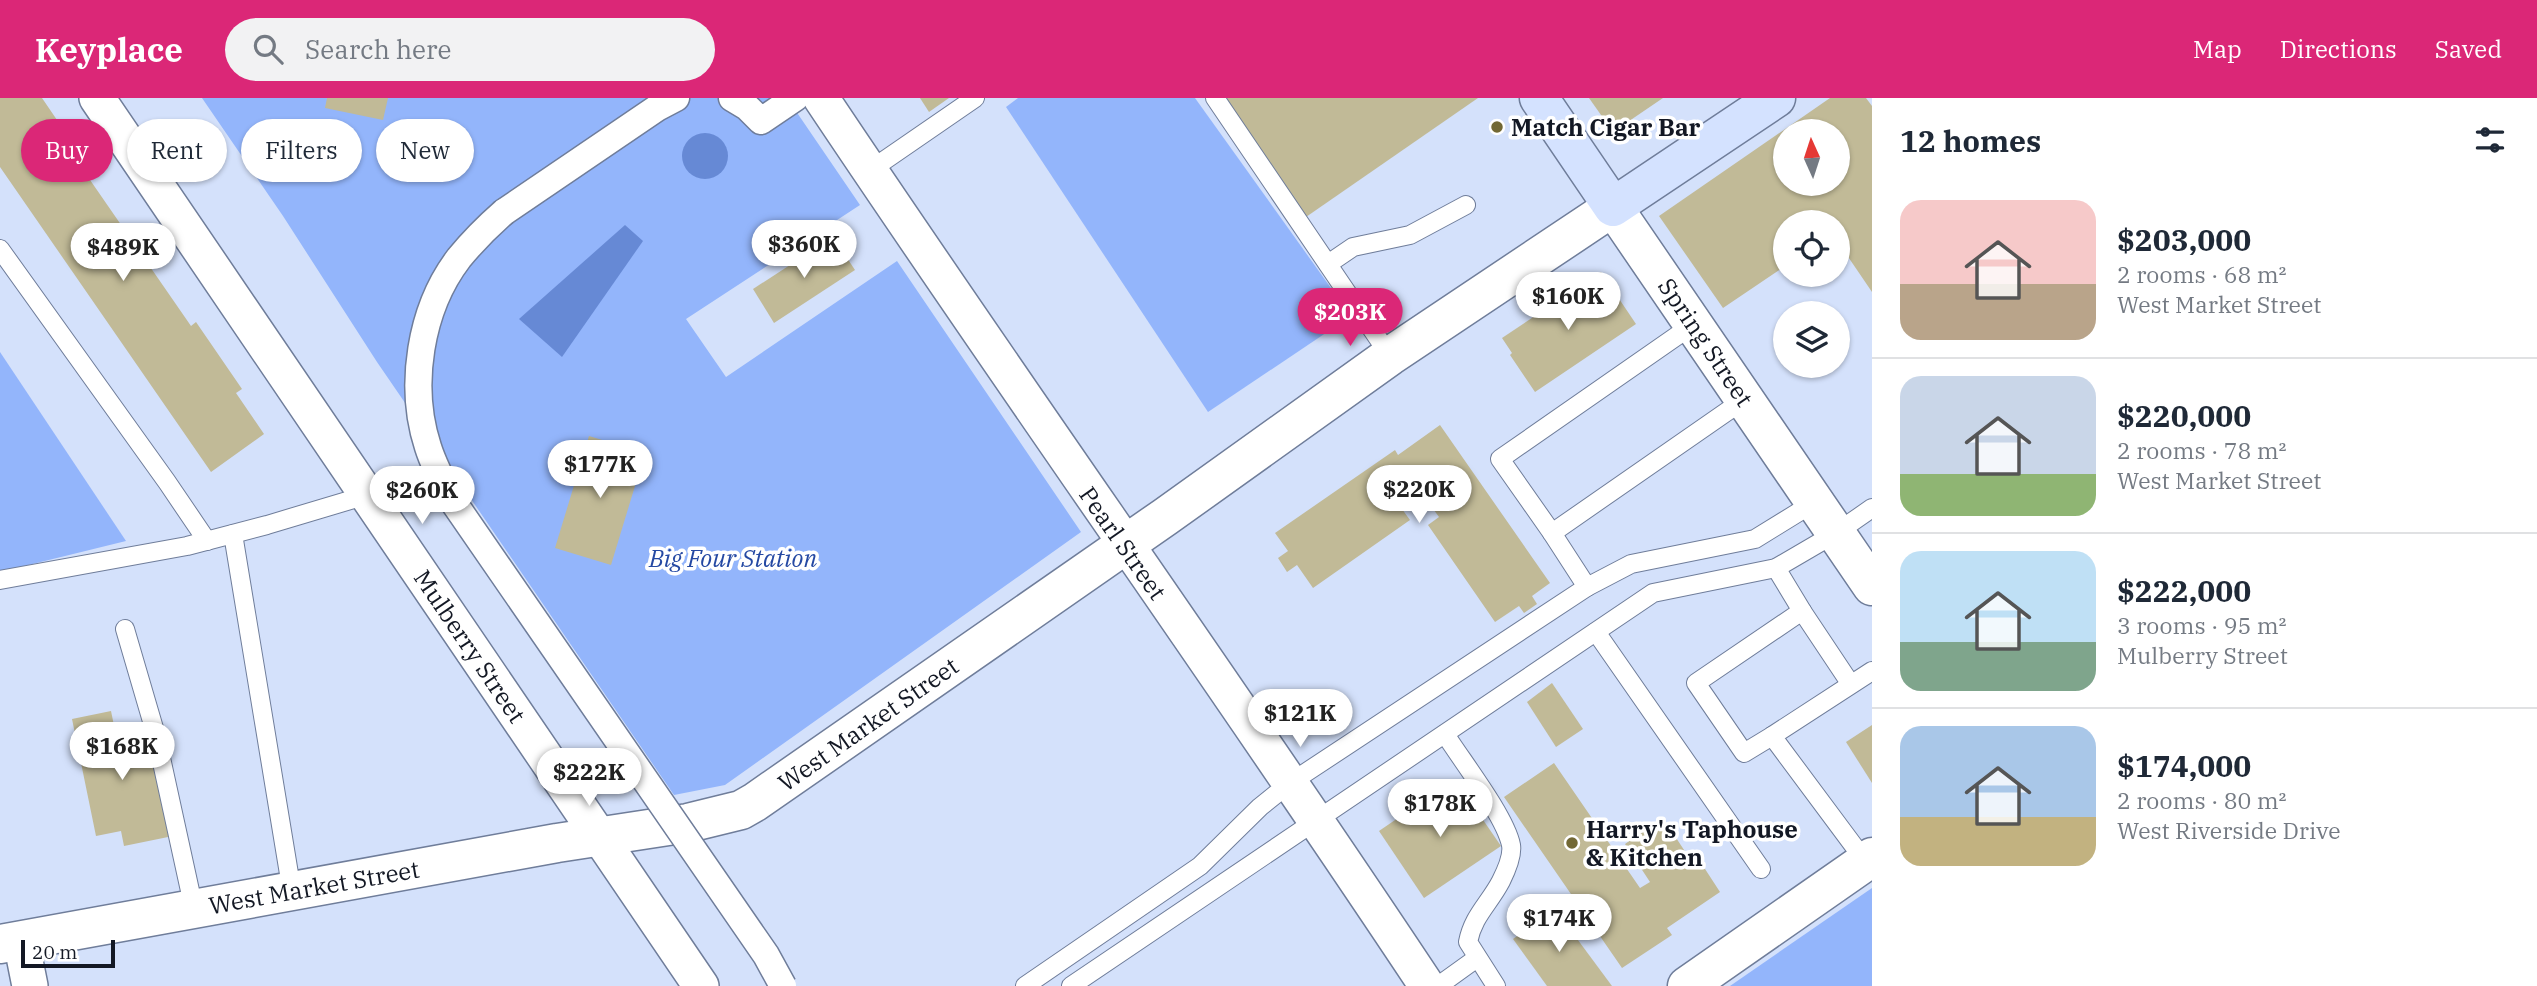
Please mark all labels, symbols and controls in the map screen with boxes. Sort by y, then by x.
search box [225,18,715,81]
text: Keyplace [35,28,183,71]
icon: search [249,30,287,68]
text: Search here [305,32,452,66]
text: Map [2193,33,2242,65]
text: Directions [2280,33,2397,65]
text: Saved [2435,33,2502,65]
place label: Match Cigar Bar [1511,111,1701,143]
chip: Buy [21,119,113,182]
chip: Rent [127,119,227,182]
chip: Filters [241,119,362,182]
chip: New [376,119,474,182]
marker: Match Cigar Bar [1489,119,1505,135]
north arrow [1773,119,1850,196]
map controls [1773,119,1850,378]
text: 12 homes [1900,121,2041,160]
icon: filters [2471,121,2509,159]
button: locate [1773,210,1850,287]
pin: $360K [755,220,853,280]
text: $203,000 [2117,220,2251,259]
pin: $489K [74,223,172,283]
text: $360K [768,228,840,258]
icon: home [1956,228,2040,312]
text: $489K [87,231,159,261]
text: 2 rooms · 68 m² [2117,259,2287,289]
pin: $160K [1519,272,1617,332]
street label: Spring Street [1651,272,1761,412]
text: $160K [1532,280,1604,310]
pin: $203K [1301,288,1399,348]
text: West Market Street [2117,289,2321,319]
text: $203K [1314,296,1386,326]
button: layers [1773,301,1850,378]
text: $220,000 [2117,396,2251,435]
icon: home [1956,404,2040,488]
text: 2 rooms · 78 m² [2117,435,2287,465]
pin: $177K [551,440,649,500]
text: $177K [564,448,636,478]
text: West Market Street [2117,465,2321,495]
pin: $260K [373,466,471,526]
pin: $220K [1370,466,1468,525]
text: $220K [1383,473,1455,503]
text: $260K [386,474,458,504]
street label: Pearl Street [1072,480,1174,606]
park label: Big Four Station [648,542,817,574]
street label: Mulberry Street [407,563,533,729]
text: $222,000 [2117,571,2251,610]
icon: home [1956,579,2040,663]
text: 3 rooms · 95 m² [2117,610,2287,640]
text: Mulberry Street [2117,640,2288,670]
street label: West Market Street [771,650,965,798]
pin: $121K [1251,690,1349,749]
text: $121K [1264,697,1336,727]
pin: $168K [73,722,171,782]
text: $168K [86,730,158,760]
text: $174,000 [2117,746,2251,785]
pin: $222K [540,748,638,808]
icon: home [1956,754,2040,838]
text: $222K [553,756,625,786]
pin: $178K [1391,780,1489,839]
text: 2 rooms · 80 m² [2117,785,2287,815]
text: $178K [1404,787,1476,817]
place label: Harry's Taphouse & Kitchen [1586,813,1798,873]
text: West Riverside Drive [2117,815,2341,845]
marker: Harry's Taphouse & Kitchen [1564,835,1580,851]
street label: West Market Street [206,853,422,921]
pin: $174K [1510,894,1608,954]
text: $174K [1523,902,1595,932]
scale bar [21,937,116,969]
text: 20 m [32,940,77,964]

